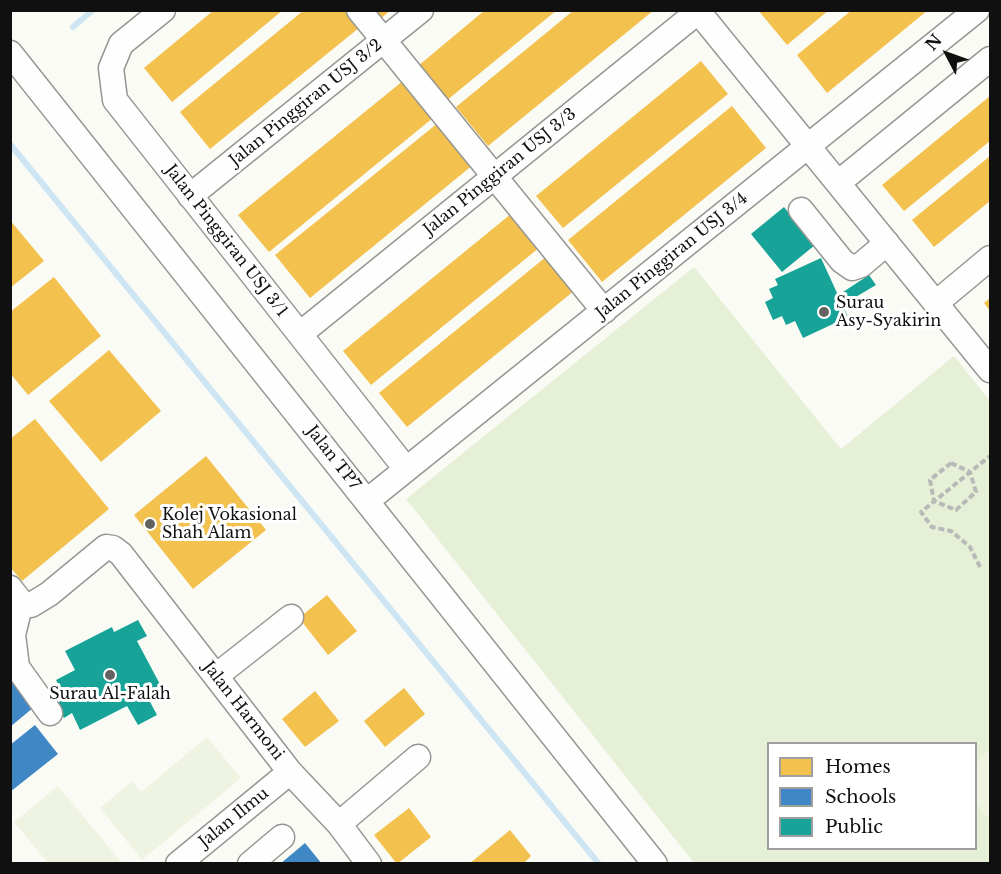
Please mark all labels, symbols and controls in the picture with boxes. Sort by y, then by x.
north arrow [917,24,977,84]
text: N [921,30,946,54]
street label: Jalan Pinggiran USJ 3/2 [226,36,386,170]
street label: Jalan Pinggiran USJ 3/3 [420,105,580,239]
street label: Jalan Pinggiran USJ 3/1 [161,161,291,321]
street label: Jalan Pinggiran USJ 3/4 [592,189,752,323]
place label: Surau Asy-Syakirin [836,293,941,331]
marker: Surau Asy-Syakirin [817,305,831,319]
street label: Jalan TP7 [302,422,364,494]
place label: Kolej Vokasional Shah Alam [162,505,297,543]
marker: Kolej Vokasional Shah Alam [143,517,157,531]
street label: Jalan Harmoni [199,658,287,764]
marker: Surau Al-Falah [103,668,117,682]
place label: Surau Al-Falah [49,684,171,704]
legend [767,742,977,850]
text: Homes [825,756,891,778]
street label: Jalan Ilmu [195,784,273,852]
text: Schools [825,786,896,808]
text: Public [825,816,883,838]

